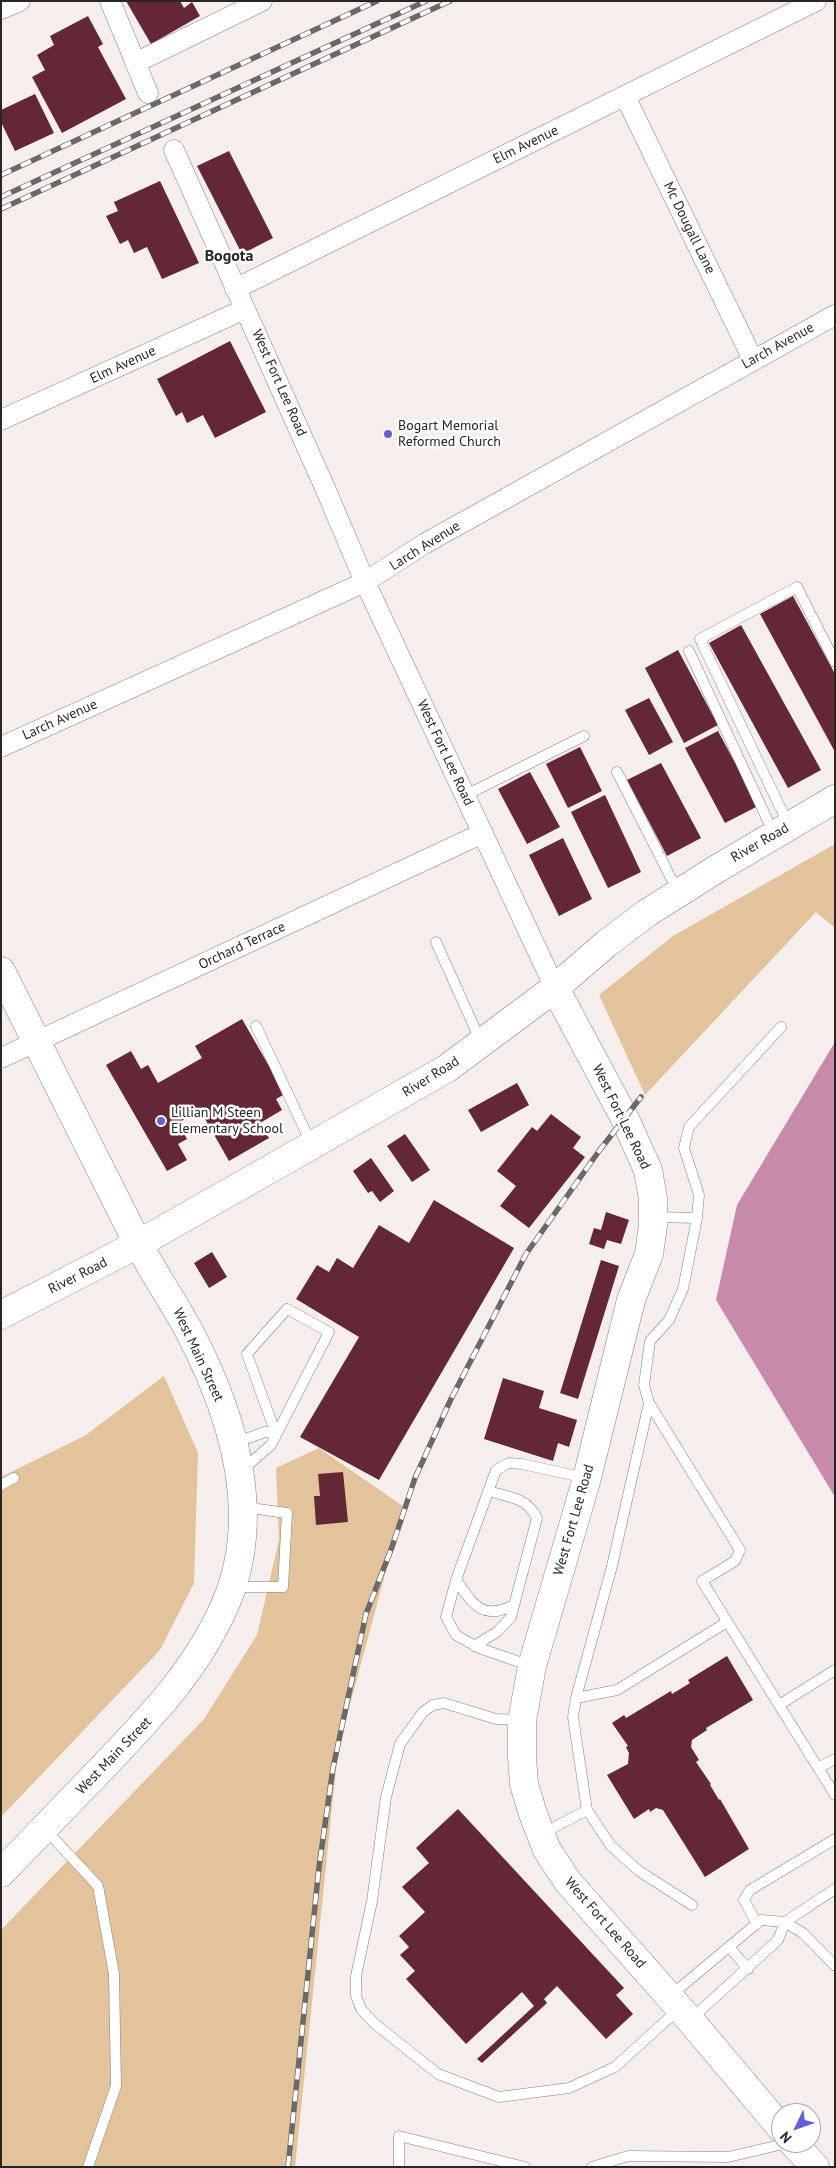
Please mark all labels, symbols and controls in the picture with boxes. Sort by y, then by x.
street label: Elm Avenue [491,122,561,168]
street label: Mc Dougall Lane [659,179,719,277]
district label: Bogota [205,246,253,266]
street label: Larch Avenue [739,319,817,373]
street label: West Fort Lee Road [248,327,310,439]
street label: Elm Avenue [88,343,158,387]
place label: Bogart Memorial Reformed Church [398,418,501,451]
marker: Bogart Memorial Reformed Church [382,428,394,440]
street label: Larch Avenue [387,518,463,574]
street label: Larch Avenue [20,696,100,744]
street label: West Fort Lee Road [413,697,477,809]
street label: River Road [728,820,792,866]
street label: Orchard Terrace [196,919,288,973]
street label: River Road [399,1053,463,1101]
street label: West Fort Lee Road [588,1062,654,1172]
place label: Lillian M Steen Elementary School [171,1105,283,1138]
marker: Lillian M Steen Elementary School [155,1115,167,1127]
street label: River Road [46,1254,110,1298]
street label: West Main Street [169,1305,227,1405]
street label: West Fort Lee Road [550,1463,598,1577]
street label: West Main Street [73,1714,155,1798]
street label: West Fort Lee Road [561,1874,649,1972]
north arrow [771,2103,821,2153]
text: N [776,2128,795,2147]

